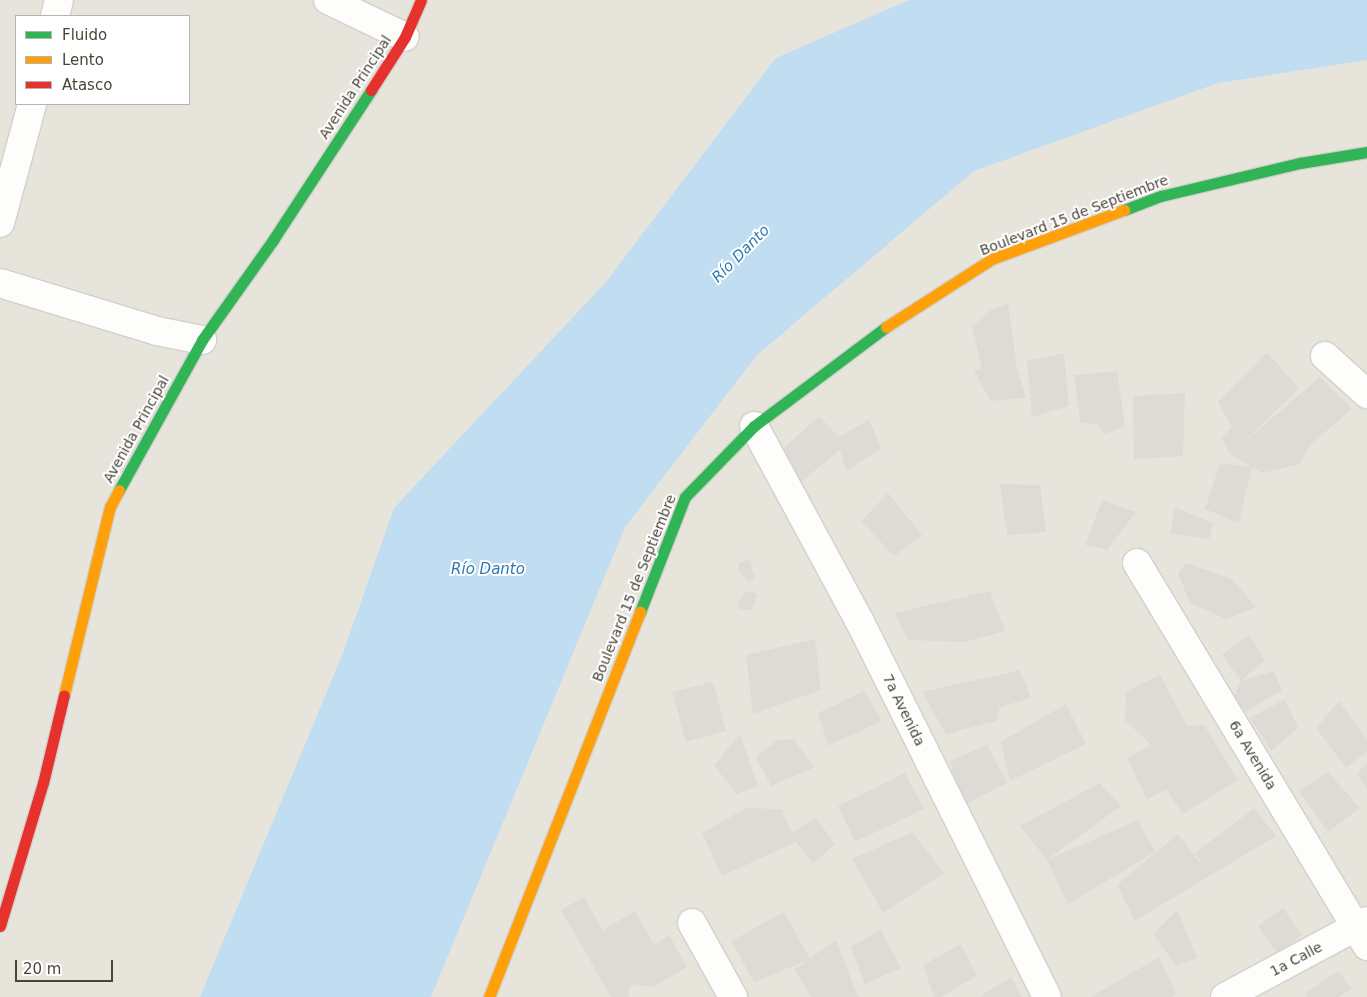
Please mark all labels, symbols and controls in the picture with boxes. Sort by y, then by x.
legend [15,15,190,105]
text: Fluido [62,26,107,44]
street label: Avenida Principal [315,32,395,142]
text: Lento [62,51,104,69]
text: Atasco [62,76,112,94]
street label: Boulevard 15 de Septiembre [977,171,1171,259]
water label: Río Danto [709,222,773,286]
street label: Avenida Principal [100,372,172,486]
street label: Boulevard 15 de Septiembre [589,492,679,684]
water label: Río Danto [451,561,525,579]
street label: 7a Avenida [879,671,929,749]
street label: 6a Avenida [1226,717,1280,793]
street label: 1a Calle [1267,938,1325,980]
scale bar [18,950,115,982]
text: 20 m [23,960,61,978]

